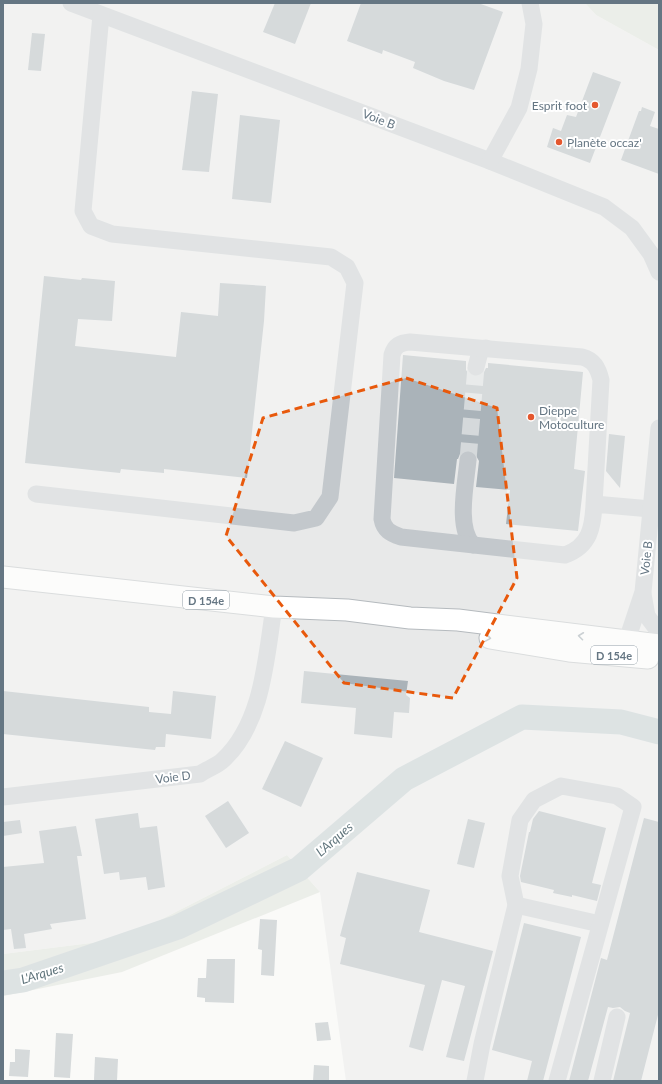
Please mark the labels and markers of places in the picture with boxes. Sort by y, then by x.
place label: Esprit foot [532,98,588,113]
marker: Esprit foot [590,100,600,110]
place label: Planète occaz' [567,135,642,150]
marker: Planète occaz' [554,137,564,147]
place label: Dieppe Motoculture [539,403,604,432]
marker: Dieppe Motoculture [526,412,536,422]

